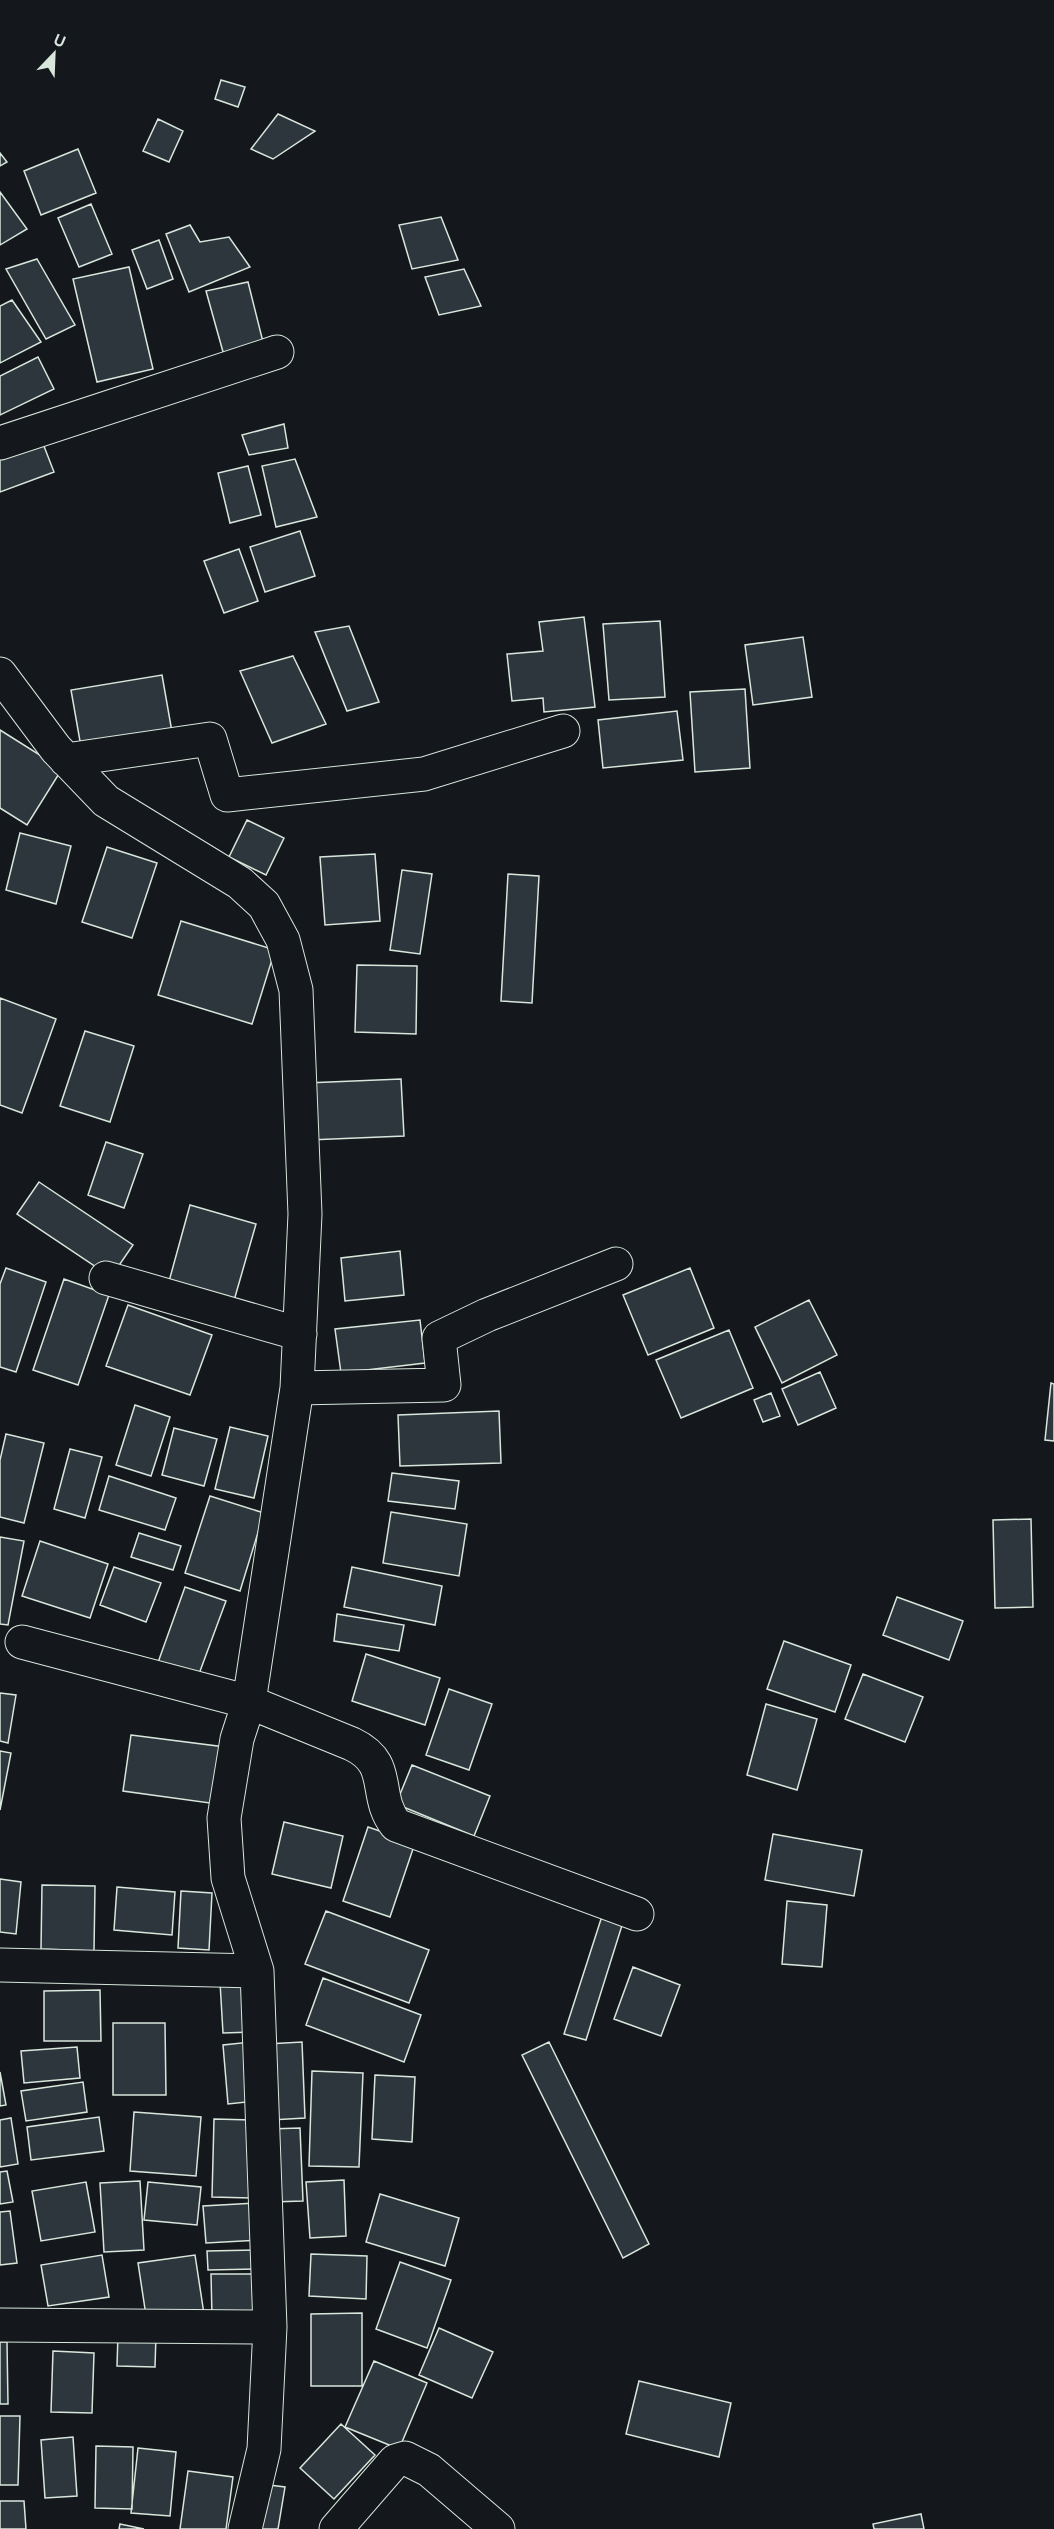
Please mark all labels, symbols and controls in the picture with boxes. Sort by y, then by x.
north arrow [24,24,84,84]
text: U [50,31,68,53]

